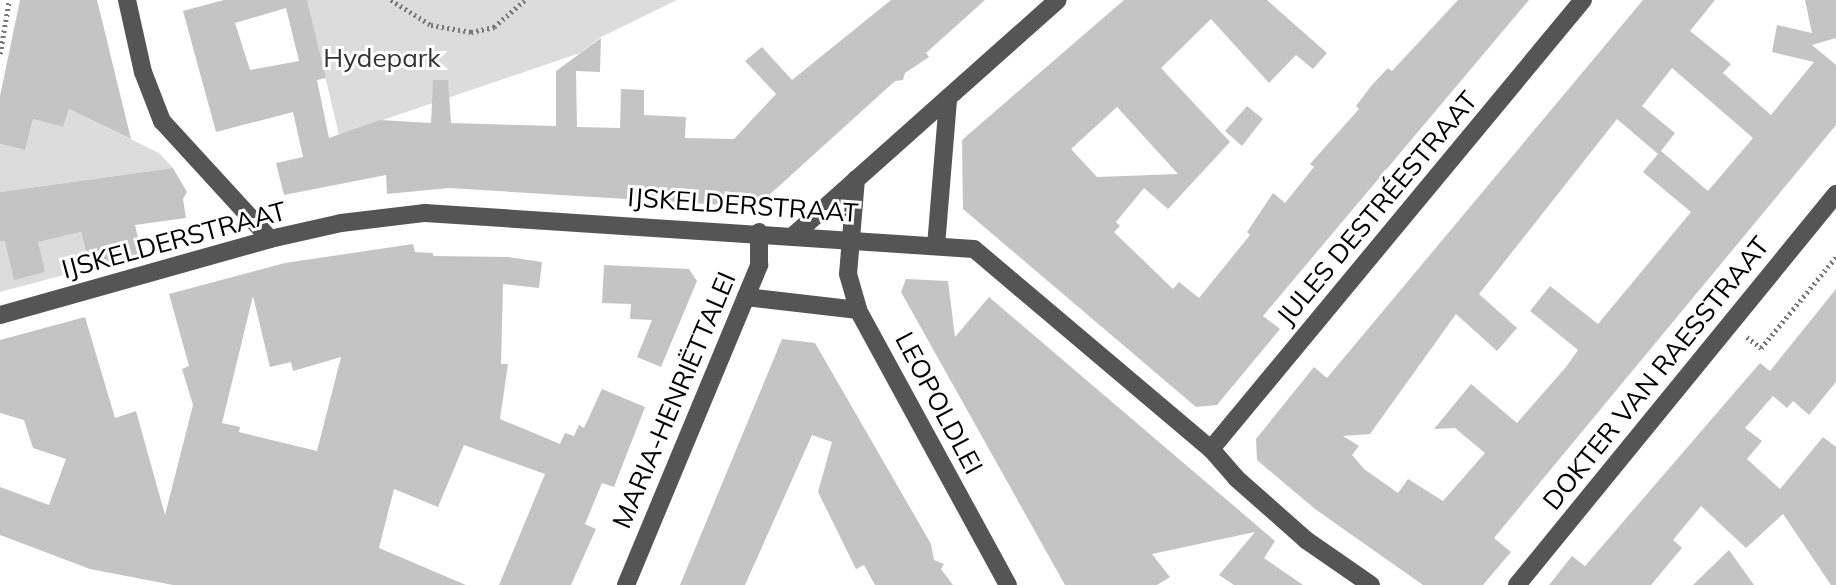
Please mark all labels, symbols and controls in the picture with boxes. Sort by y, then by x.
park label: Hydepark [323,42,441,74]
street label: JULES DESTRÉESTRAAT [1270,85,1484,331]
street label: IJSKELDERSTRAAT [627,181,859,229]
street label: IJSKELDERSTRAAT [58,195,290,285]
street label: DOKTER VAN RAESSTRAAT [1536,230,1776,516]
street label: MARIA-HENRIËTTALEI [606,267,742,533]
street label: LEOPOLDLEI [889,327,989,479]

